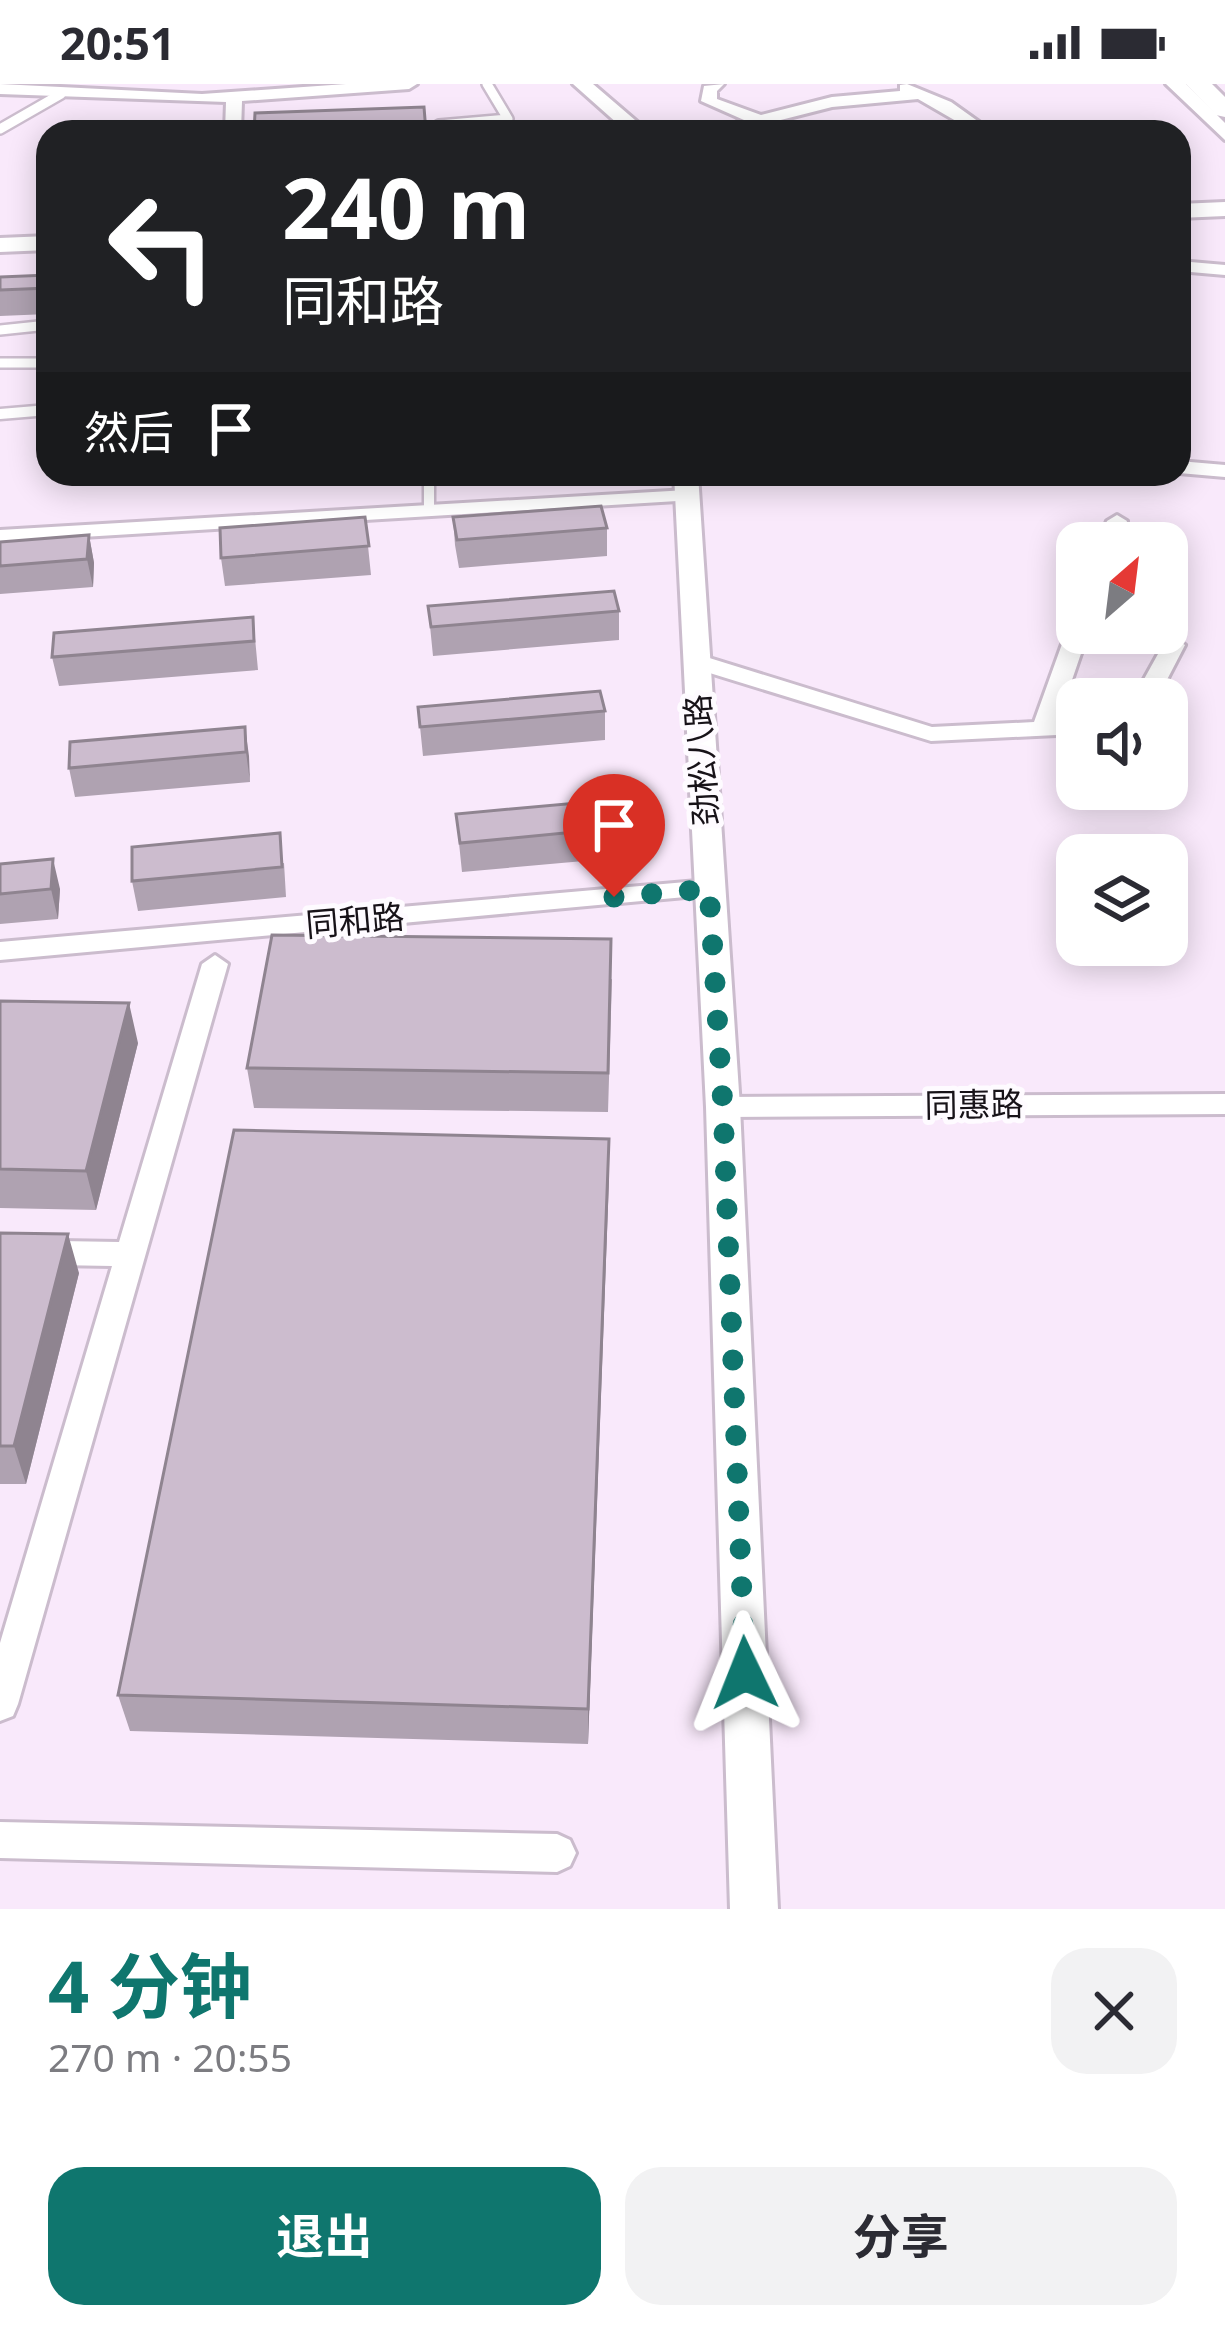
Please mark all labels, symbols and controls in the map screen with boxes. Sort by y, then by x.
text: 20:51 [60,12,176,73]
text: 240 m [282,149,530,264]
icon: left [84,168,240,324]
text: 同和路 [282,263,444,337]
icon: arrive [198,396,264,462]
text: 然后 [84,401,174,462]
north arrow [1056,522,1188,654]
map controls [1056,522,1188,966]
button: sound [1056,678,1188,810]
street label: 劲松八路 [674,693,728,827]
pin [563,774,665,897]
icon: arrive [581,792,647,858]
button: layers [1056,834,1188,966]
street label: 同和路 [304,893,406,947]
street label: 同惠路 [924,1081,1024,1127]
position arrow [682,1610,808,1736]
text: 4 分钟 [48,1936,252,2034]
button: close [1051,1948,1177,2074]
text: 270 m · 20:55 [48,2030,292,2083]
button: 退出 [48,2167,601,2305]
button: 分享 [625,2167,1177,2305]

